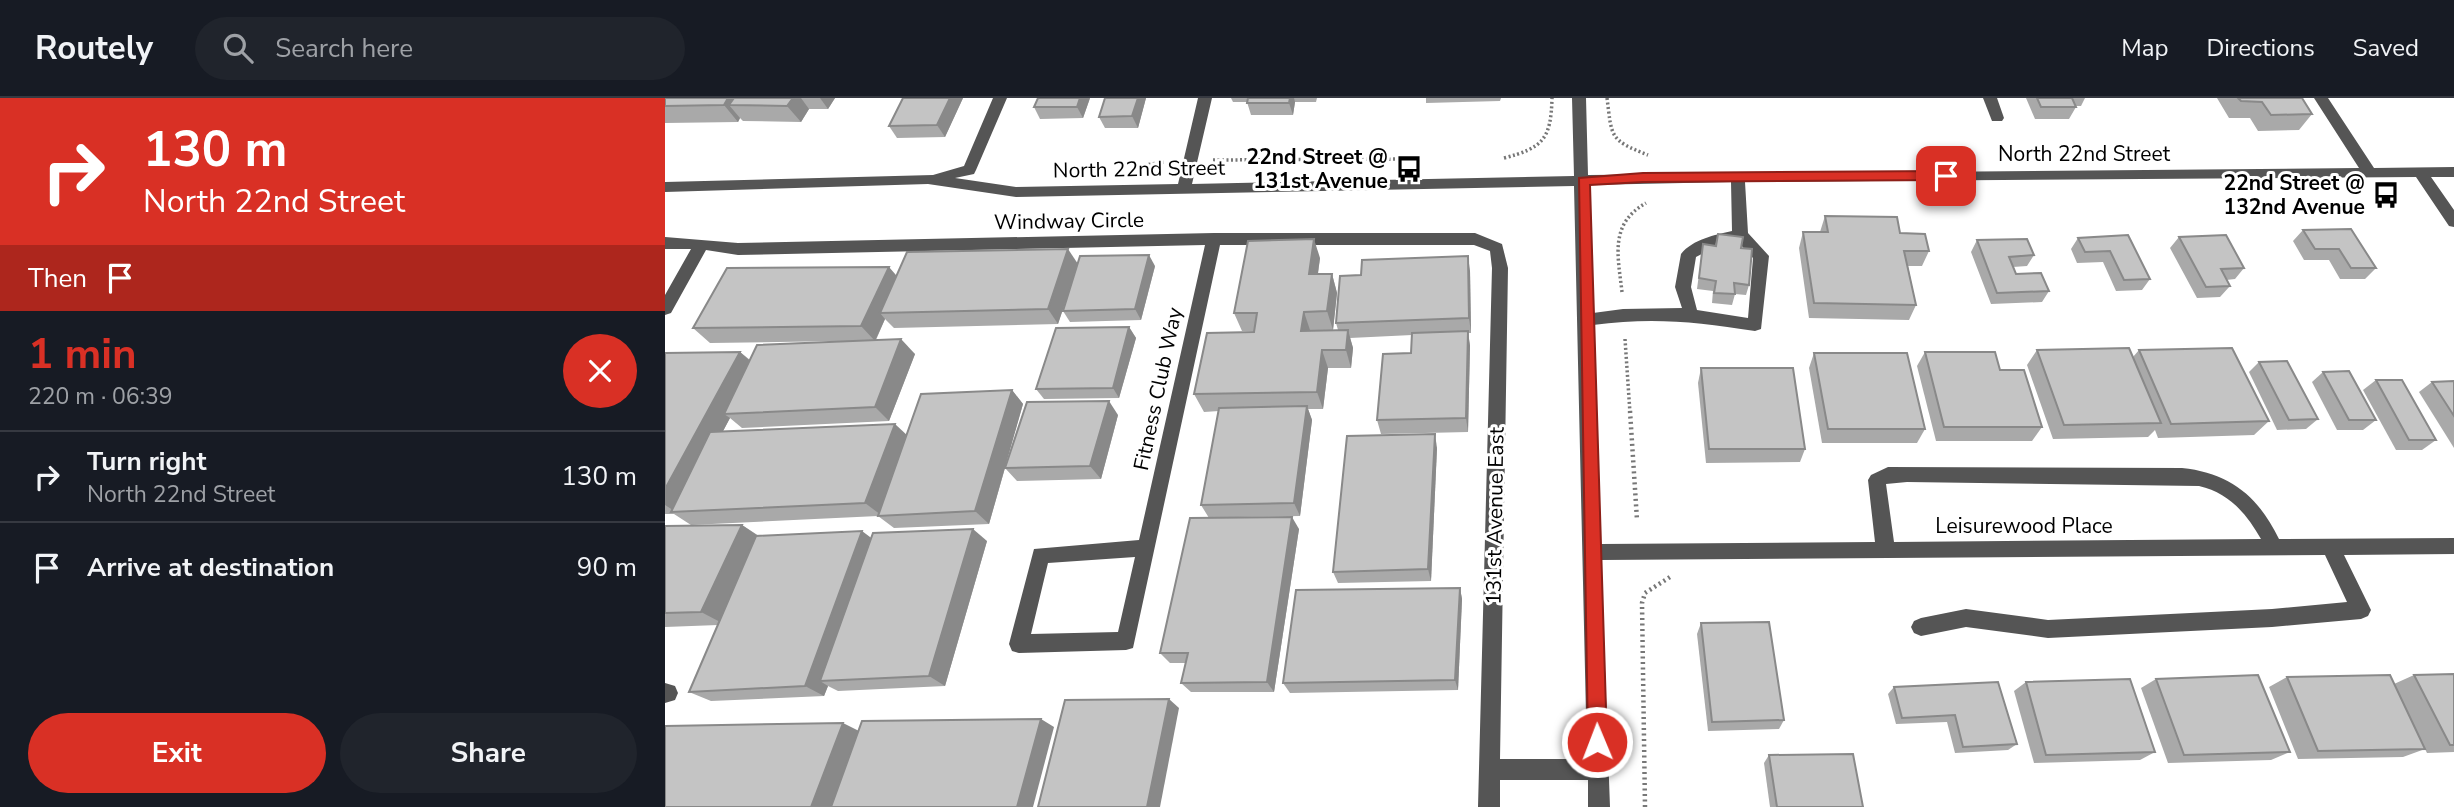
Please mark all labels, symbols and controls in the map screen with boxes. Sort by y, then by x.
search box [195,17,685,80]
text: Routely [35,26,153,71]
icon: search [219,29,257,67]
text: Search here [275,31,413,66]
text: Map [2121,32,2168,64]
text: Directions [2206,32,2315,64]
text: Saved [2353,32,2419,64]
text: 130 m [143,116,287,183]
icon: right [28,126,119,217]
street label: North 22nd Street [1998,140,2171,168]
place label: 22nd Street @ 131st Avenue [1247,143,1388,195]
pin [1916,146,1976,206]
street label: North 22nd Street [1053,153,1226,184]
bus stop icon: 22nd Street @ 131st Avenue [1394,154,1424,184]
icon: arrive [1927,157,1965,195]
place label: 22nd Street @ 132nd Avenue [2224,169,2365,221]
text: North 22nd Street [143,180,405,223]
bus stop icon: 22nd Street @ 132nd Avenue [2371,180,2401,210]
street label: Windway Circle [994,206,1144,236]
icon: arrive [101,259,139,297]
text: Then [28,261,87,296]
street label: Fitness Club Way [1127,305,1189,473]
text: 1 min [28,326,137,383]
button: close [563,334,637,408]
text: 220 m · 06:39 [28,381,173,412]
street label: 131st Avenue East [1479,426,1511,605]
text: Turn right [87,444,206,479]
icon: right [28,458,66,496]
text: 130 m [561,459,637,494]
text: North 22nd Street [87,479,275,510]
street label: Leisurewood Place [1935,512,2113,540]
icon: arrive [28,549,66,587]
text: Arrive at destination [87,550,334,585]
text: 90 m [577,550,637,585]
position arrow [1560,705,1634,779]
button: Exit [28,713,326,793]
button: Share [340,713,637,793]

